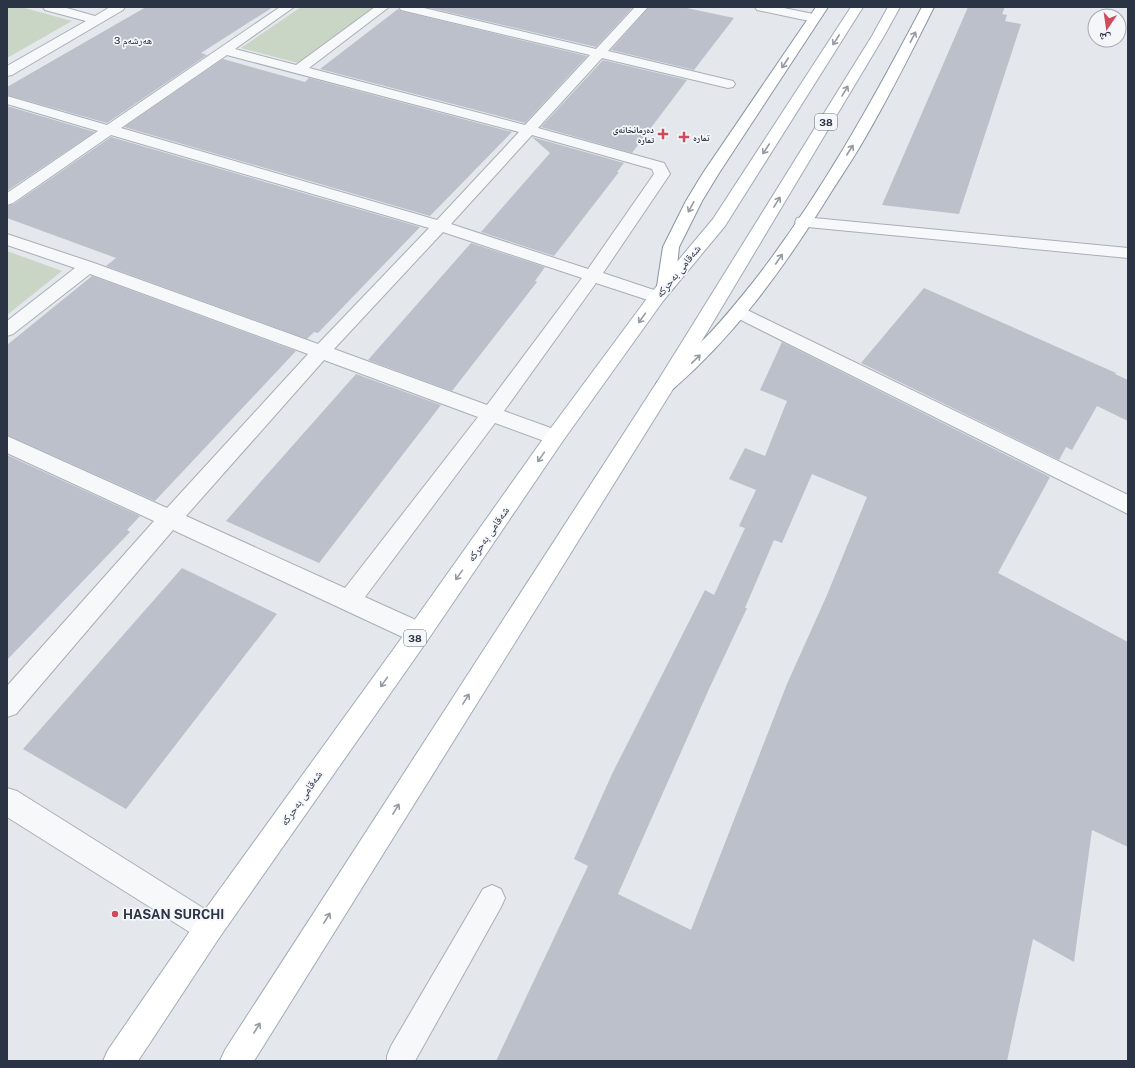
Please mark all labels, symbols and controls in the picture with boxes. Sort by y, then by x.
north arrow [1087,8,1127,48]
text: ش [1097,29,1112,45]
one-way arrow [909,31,917,43]
district label: ھەرشەم 3 [114,34,152,48]
one-way arrow [832,34,840,46]
one-way arrow [781,57,789,68]
one-way arrow [841,86,849,97]
road number: 38 [815,114,837,130]
place label: دەرمانخانەی تمارە [613,124,655,145]
marker: دەرمانخانەی تمارە [657,128,669,140]
marker: تمارە [678,131,690,143]
place label: تمارە [693,132,710,143]
one-way arrow [762,144,771,155]
one-way arrow [846,145,854,156]
one-way arrow [774,196,782,208]
one-way arrow [686,201,694,213]
street label: شەقامی بەحرکە [653,242,704,300]
one-way arrow [775,254,783,265]
one-way arrow [638,312,646,323]
one-way arrow [691,354,701,364]
one-way arrow [537,452,545,463]
street label: شەقامی بەحرکە [465,504,512,564]
one-way arrow [455,570,463,581]
road number: 38 [404,630,426,646]
one-way arrow [380,676,388,687]
one-way arrow [462,694,470,705]
street label: شەقامی بەحرکە [278,768,325,828]
one-way arrow [392,803,401,814]
place label: HASAN SURCHI [123,907,224,922]
marker: HASAN SURCHI [110,909,120,919]
one-way arrow [323,912,331,924]
one-way arrow [253,1023,261,1034]

